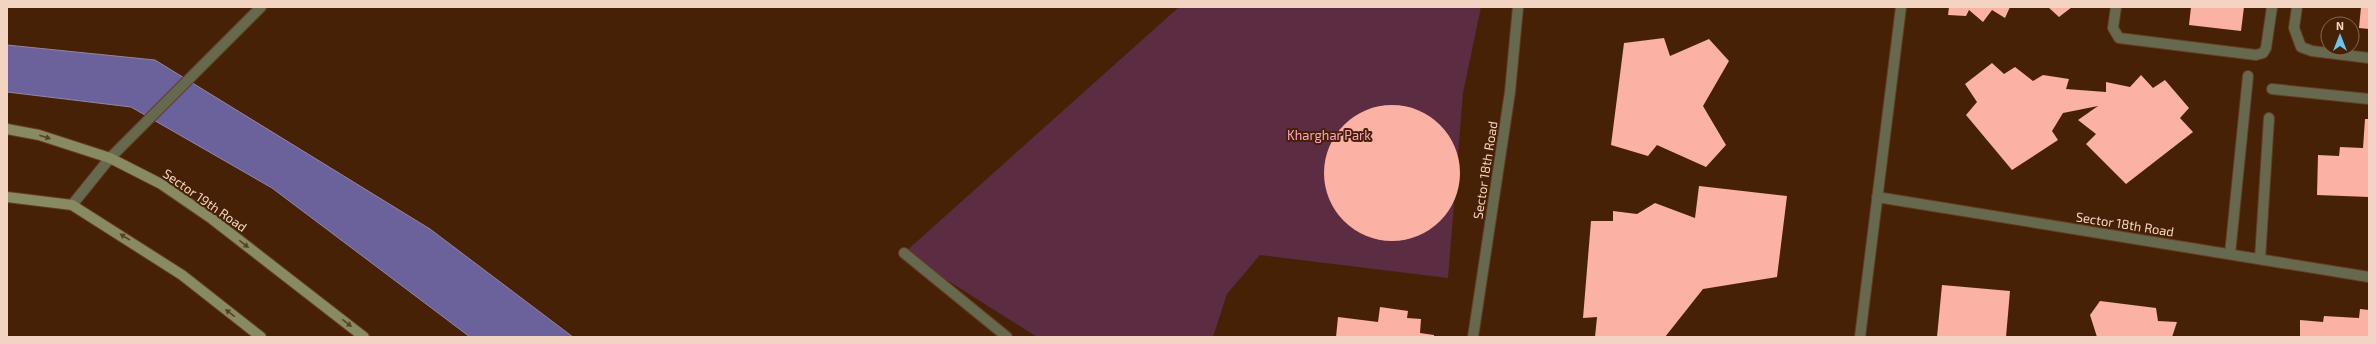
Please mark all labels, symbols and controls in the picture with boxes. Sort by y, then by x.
north arrow [2320,16,2360,56]
text: N [2336,19,2344,32]
street label: Sector 18th Road [1469,120,1501,220]
park label: Kharghar Park [1287,127,1371,143]
one-way arrow [39,134,51,140]
street label: Sector 19th Road [160,165,250,235]
street label: Sector 18th Road [2075,208,2175,240]
one-way arrow [119,234,131,241]
one-way arrow [239,239,250,248]
one-way arrow [225,309,236,317]
one-way arrow [341,319,352,328]

